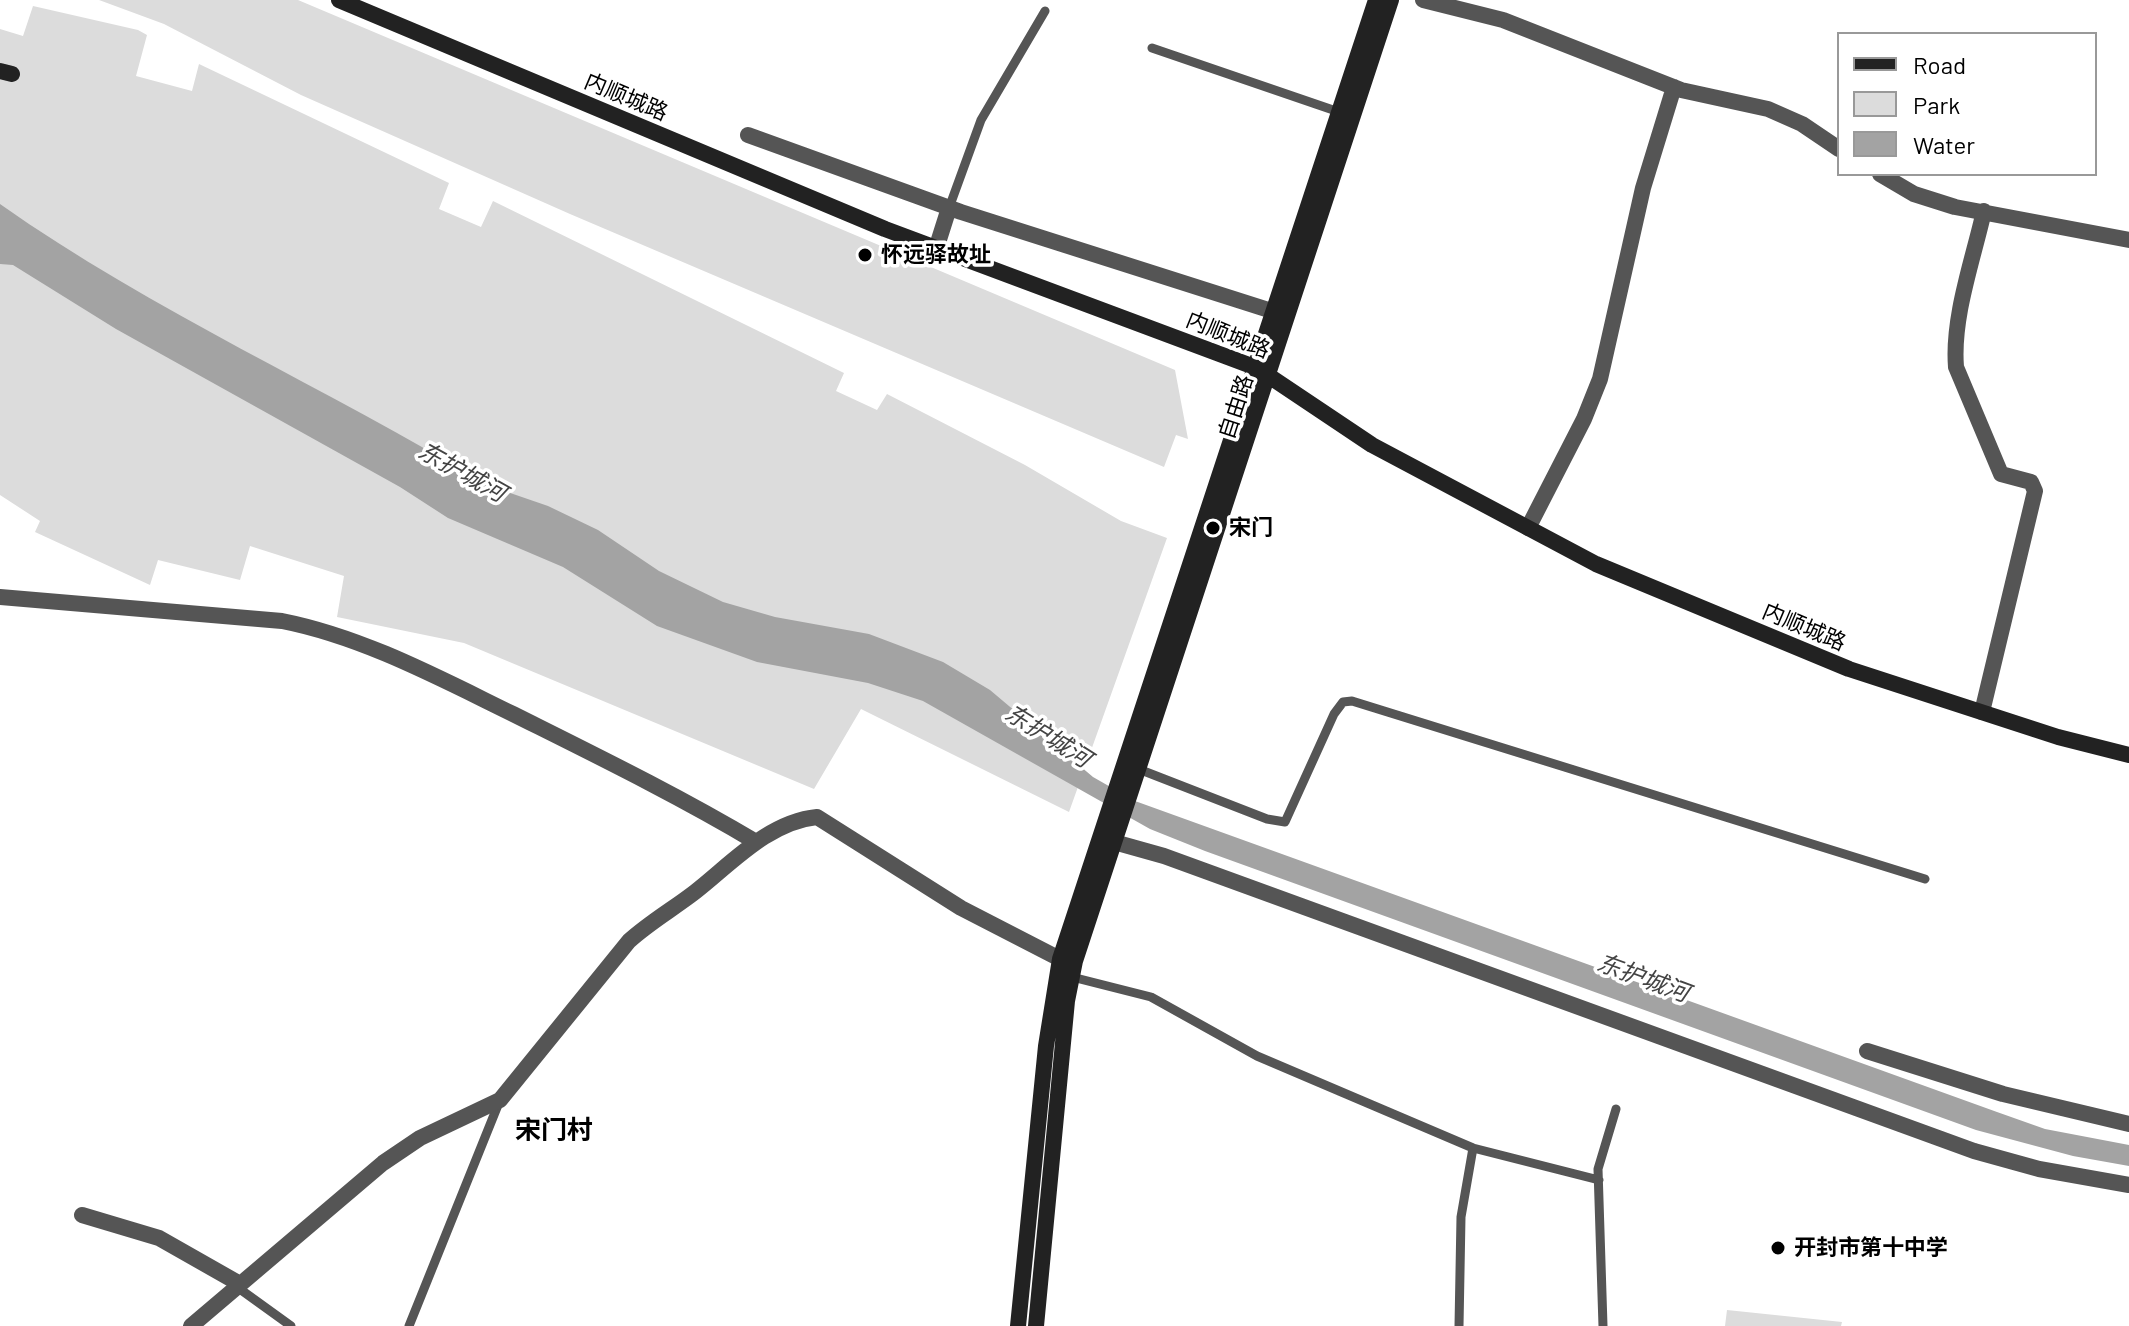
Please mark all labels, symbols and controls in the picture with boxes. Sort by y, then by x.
legend [1837,32,2097,176]
text: Road [1913,50,1966,79]
street label: 内顺城路 [580,68,672,126]
text: Park [1913,90,1960,119]
text: Water [1913,130,1975,159]
place label: 怀远驿故址 [881,242,991,268]
marker: 怀远驿故址 [856,246,874,264]
street label: 内顺城路 [1182,306,1274,364]
street label: 自由路 [1213,372,1259,442]
water label: 东护城河 [413,436,511,508]
place label: 宋门 [1229,515,1273,541]
marker: 宋门 [1204,519,1222,537]
street label: 内顺城路 [1758,598,1850,656]
water label: 东护城河 [1000,698,1096,774]
water label: 东护城河 [1593,948,1693,1008]
district label: 宋门村 [515,1114,593,1146]
place label: 开封市第十中学 [1794,1235,1948,1261]
marker: 开封市第十中学 [1769,1239,1787,1257]

